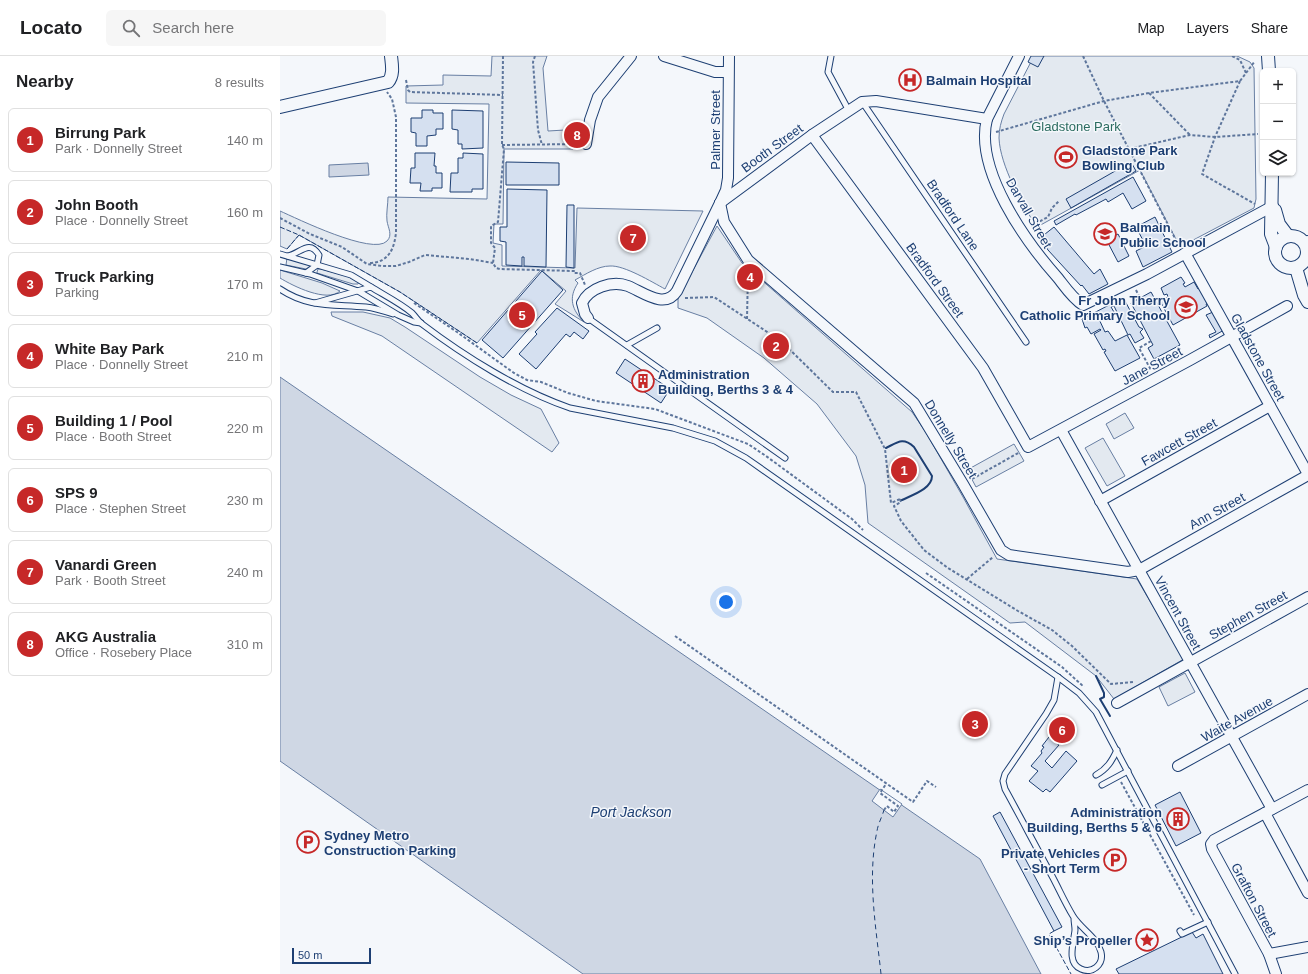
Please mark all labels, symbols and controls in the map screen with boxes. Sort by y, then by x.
search box [106,10,386,46]
text: Locato [20,17,82,38]
icon: search [120,17,142,39]
text: Search here [152,19,234,36]
text: Map [1137,20,1165,36]
text: Layers [1187,20,1229,36]
text: Share [1251,20,1288,36]
hospital icon: Balmain Hospital [897,67,923,93]
map controls [1260,68,1296,176]
button: + [1260,68,1296,104]
text: Nearby [16,72,74,91]
place label: Balmain Hospital [926,73,1031,88]
text: 8 results [215,75,264,90]
street label: Palmer Street [708,90,723,170]
button: − [1260,104,1296,140]
park label: Gladstone Park [1031,119,1121,134]
pin: 8 [564,120,590,150]
street label: Booth Street [738,120,806,175]
text: Birrung Park [55,124,146,141]
text: 1 [26,133,34,148]
text: 140 m [227,133,263,148]
button: layers [1260,140,1296,176]
text: Park · Donnelly Street [55,141,182,156]
place label: Gladstone Park Bowling Club [1082,143,1178,173]
sports icon: Gladstone Park Bowling Club [1053,144,1079,170]
street label: Darvall Street [1003,175,1055,251]
street label: Bradford Lane [924,177,982,253]
text: John Booth [55,196,138,213]
text: 2 [26,205,34,220]
text: 160 m [227,205,263,220]
text: Place · Donnelly Street [55,213,188,228]
place label: Balmain Public School [1120,220,1206,250]
school or university icon: Balmain Public School [1092,221,1118,247]
pin: 7 [620,223,646,253]
street label: Bradford Street [903,240,967,320]
pin: 4 [737,262,763,292]
text: Truck Parking [55,268,154,285]
text: 3 [26,277,34,292]
text: 170 m [227,277,263,292]
text: Parking [55,285,99,300]
place label: Fr John Therry Catholic Primary School [1020,293,1171,323]
school or university icon: Fr John Therry Catholic Primary School [1173,294,1199,320]
pin: 5 [509,300,535,330]
street label: Gladstone Street [1228,311,1288,404]
pin: 2 [763,331,789,361]
text: White Bay Park [55,340,164,357]
street label: Jane Street [1119,344,1185,388]
text: 4 [26,349,34,364]
text: 210 m [227,349,263,364]
text: Place · Donnelly Street [55,357,188,372]
place label: Administration Building, Berths 3 & 4 [658,367,794,397]
building icon: Administration Building, Berths 3 & 4 [630,368,656,394]
street label: Donnelly Street [922,397,981,481]
text: Building 1 / Pool [55,412,173,429]
street label: Fawcett Street [1139,415,1220,469]
text: 5 [26,421,34,436]
text: 220 m [227,421,263,436]
text: Place · Booth Street [55,429,171,444]
pin: 1 [891,455,917,485]
text: SPS 9 [55,484,98,501]
street label: Ann Street [1186,489,1248,532]
text: 6 [26,493,34,508]
text: 230 m [227,493,263,508]
text: Place · Stephen Street [55,501,186,516]
text: Vanardi Green [55,556,157,573]
text: 7 [26,565,34,580]
text: 240 m [227,565,263,580]
text: Park · Booth Street [55,573,166,588]
street label: Vincent Street [1152,574,1204,653]
street label: Stephen Street [1206,587,1290,643]
your location [716,592,736,612]
text: AKG Australia [55,628,156,645]
text: 8 [26,637,34,652]
text: 310 m [227,637,263,652]
text: Office · Rosebery Place [55,645,192,660]
street label: Waite Avenue [1199,693,1275,745]
pin: 3 [962,709,988,739]
pin: 6 [1049,715,1075,745]
water label: Port Jackson [591,804,672,820]
place label: Administration Building, Berths 5 & 6 [1027,805,1162,835]
building icon: Administration Building, Berths 5 & 6 [1165,806,1191,832]
place label: Sydney Metro Construction Parking [324,828,456,858]
parking icon: Sydney Metro Construction Parking [295,829,321,855]
place label: Private Vehicles - Short Term [1001,846,1100,876]
parking icon: Private Vehicles - Short Term [1102,847,1128,873]
street label: Grafton Street [1228,860,1280,940]
place icon: Ship’s Propeller [1134,927,1160,953]
place label: Ship’s Propeller [1034,933,1132,948]
scale bar [292,946,371,965]
text: 50 m [298,949,322,961]

